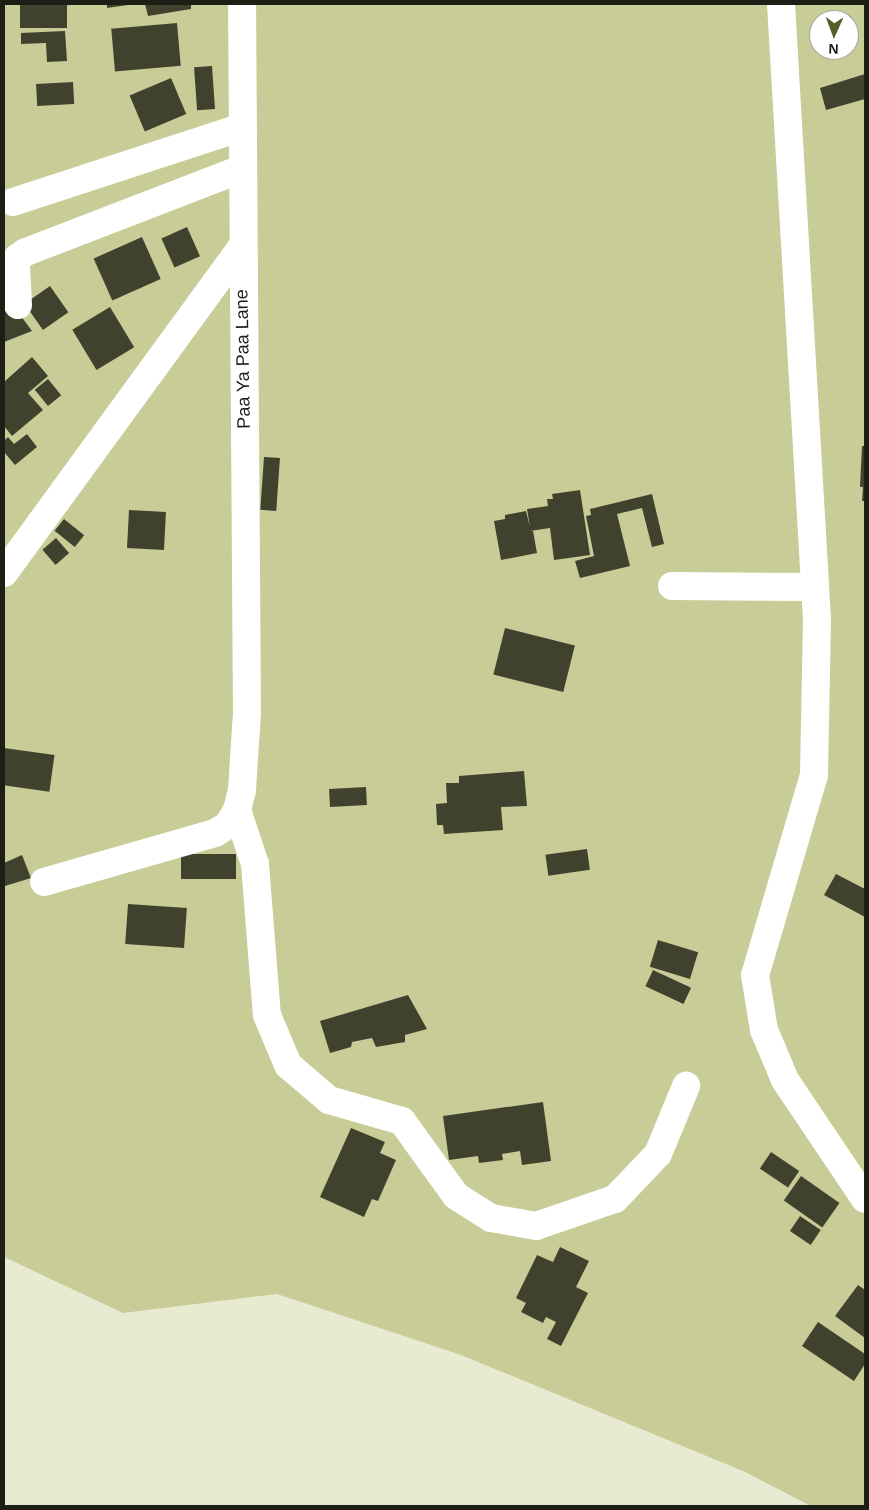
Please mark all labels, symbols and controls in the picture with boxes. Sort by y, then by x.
north arrow [809,10,859,60]
text: N [828,41,839,57]
street label: Paa Ya Paa Lane [231,289,255,429]

